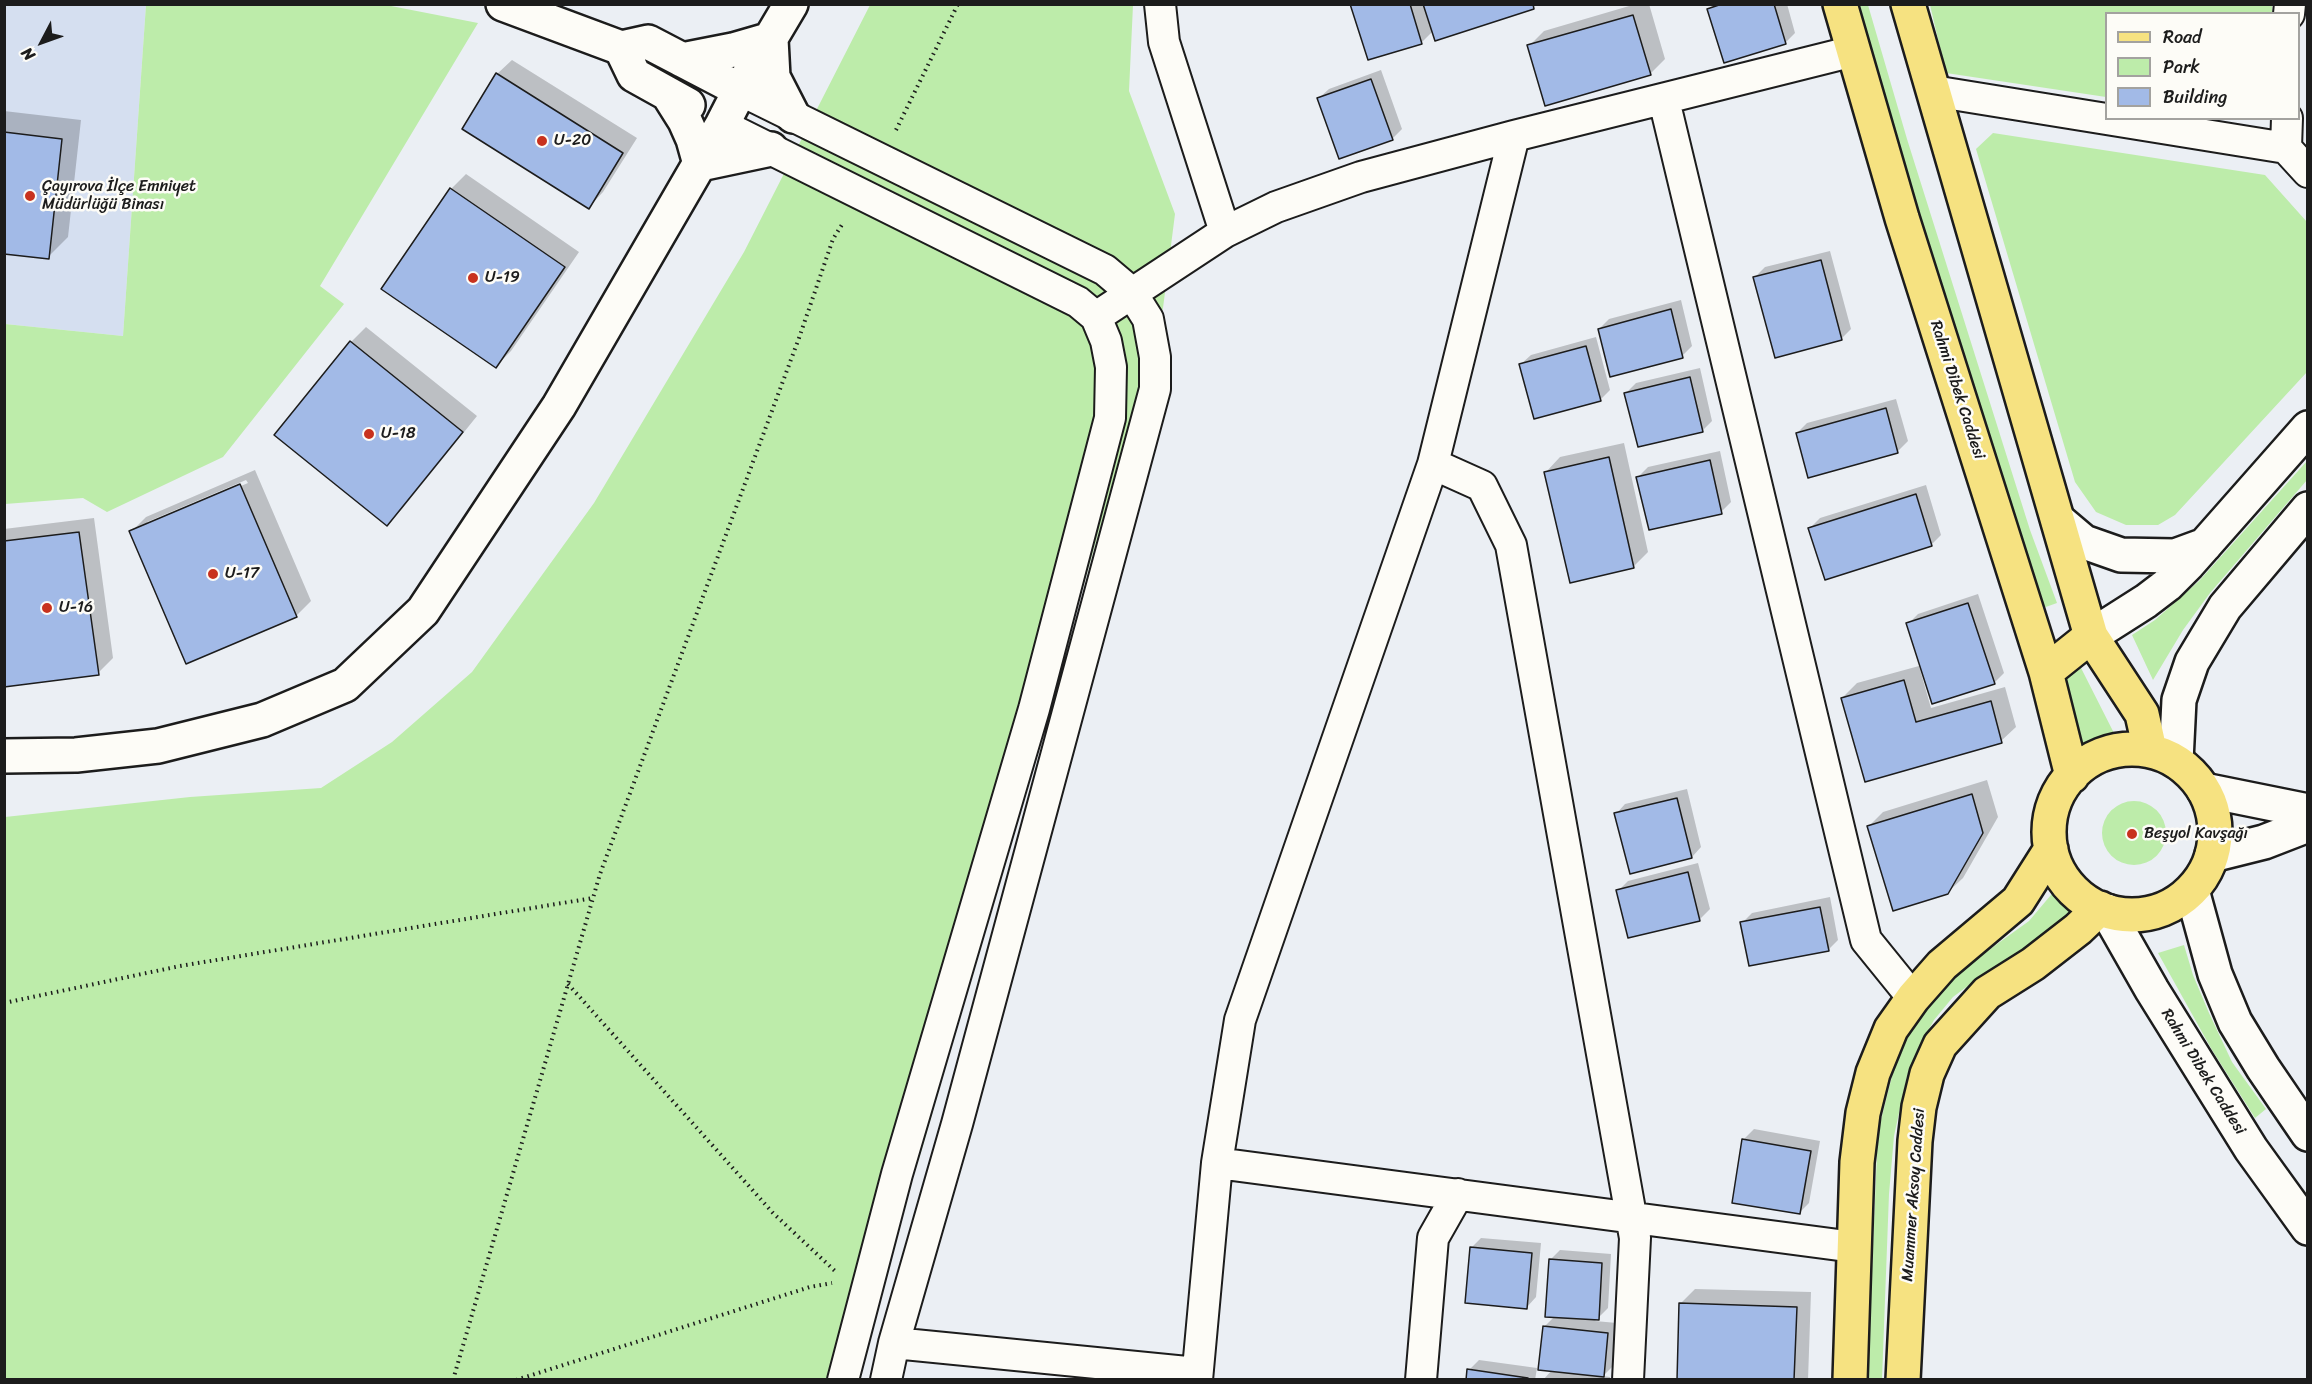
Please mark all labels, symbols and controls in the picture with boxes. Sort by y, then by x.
north arrow [12,12,72,72]
legend [2105,12,2300,120]
text: Road [2163,21,2202,53]
text: N [13,40,43,68]
text: Park [2163,51,2200,83]
text: Building [2163,81,2227,113]
place label: U-20 [554,131,591,151]
marker: U-20 [535,134,549,148]
place label: Çayırova İlçe Emniyet Müdürlüğü Binası [42,177,196,215]
marker: Çayırova İlçe Emniyet Müdürlüğü Binası [23,189,37,203]
place label: U-19 [485,268,520,288]
marker: U-19 [466,271,480,285]
street label: Rahmi Dibek Caddesi [1926,318,1988,462]
place label: U-18 [381,424,416,444]
marker: U-18 [362,427,376,441]
place label: U-17 [225,564,259,584]
marker: U-17 [206,567,220,581]
place label: U-16 [59,598,93,618]
marker: U-16 [40,601,54,615]
place label: Beşyol Kavşağı [2144,824,2248,844]
marker: Beşyol Kavşağı [2125,827,2139,841]
street label: Rahmi Dibek Caddesi [2157,1006,2249,1138]
street label: Muammer Aksoy Caddesi [1898,1108,1930,1282]

